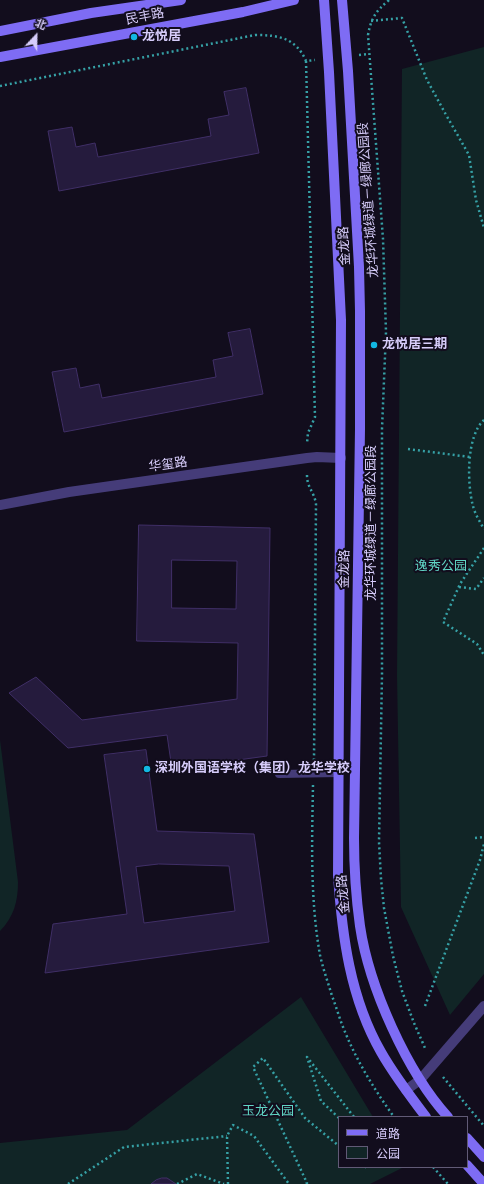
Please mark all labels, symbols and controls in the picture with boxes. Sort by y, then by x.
street label: 民丰路 [124,6,166,28]
north arrow [16,16,56,56]
text: 北 [33,16,48,32]
place label: 龙悦居 [142,29,181,45]
marker: 龙悦居 [129,32,139,42]
street label: 龙华环城绿道－绿廊公园段 [356,122,382,278]
street label: 金龙路 [336,226,354,266]
place label: 龙悦居三期 [382,337,447,353]
marker: 龙悦居三期 [369,340,379,350]
street label: 龙华环城绿道－绿廊公园段 [364,445,380,601]
street label: 华玺路 [148,455,188,475]
street label: 金龙路 [337,549,353,589]
park label: 逸秀公园 [415,559,467,575]
place label: 深圳外国语学校（集团）龙华学校 [155,761,350,777]
marker: 深圳外国语学校（集团）龙华学校 [142,764,152,774]
street label: 金龙路 [335,874,353,914]
park label: 玉龙公园 [242,1104,294,1120]
legend [338,1116,468,1168]
text: 道路 [376,1127,400,1141]
text: 公园 [376,1147,400,1161]

